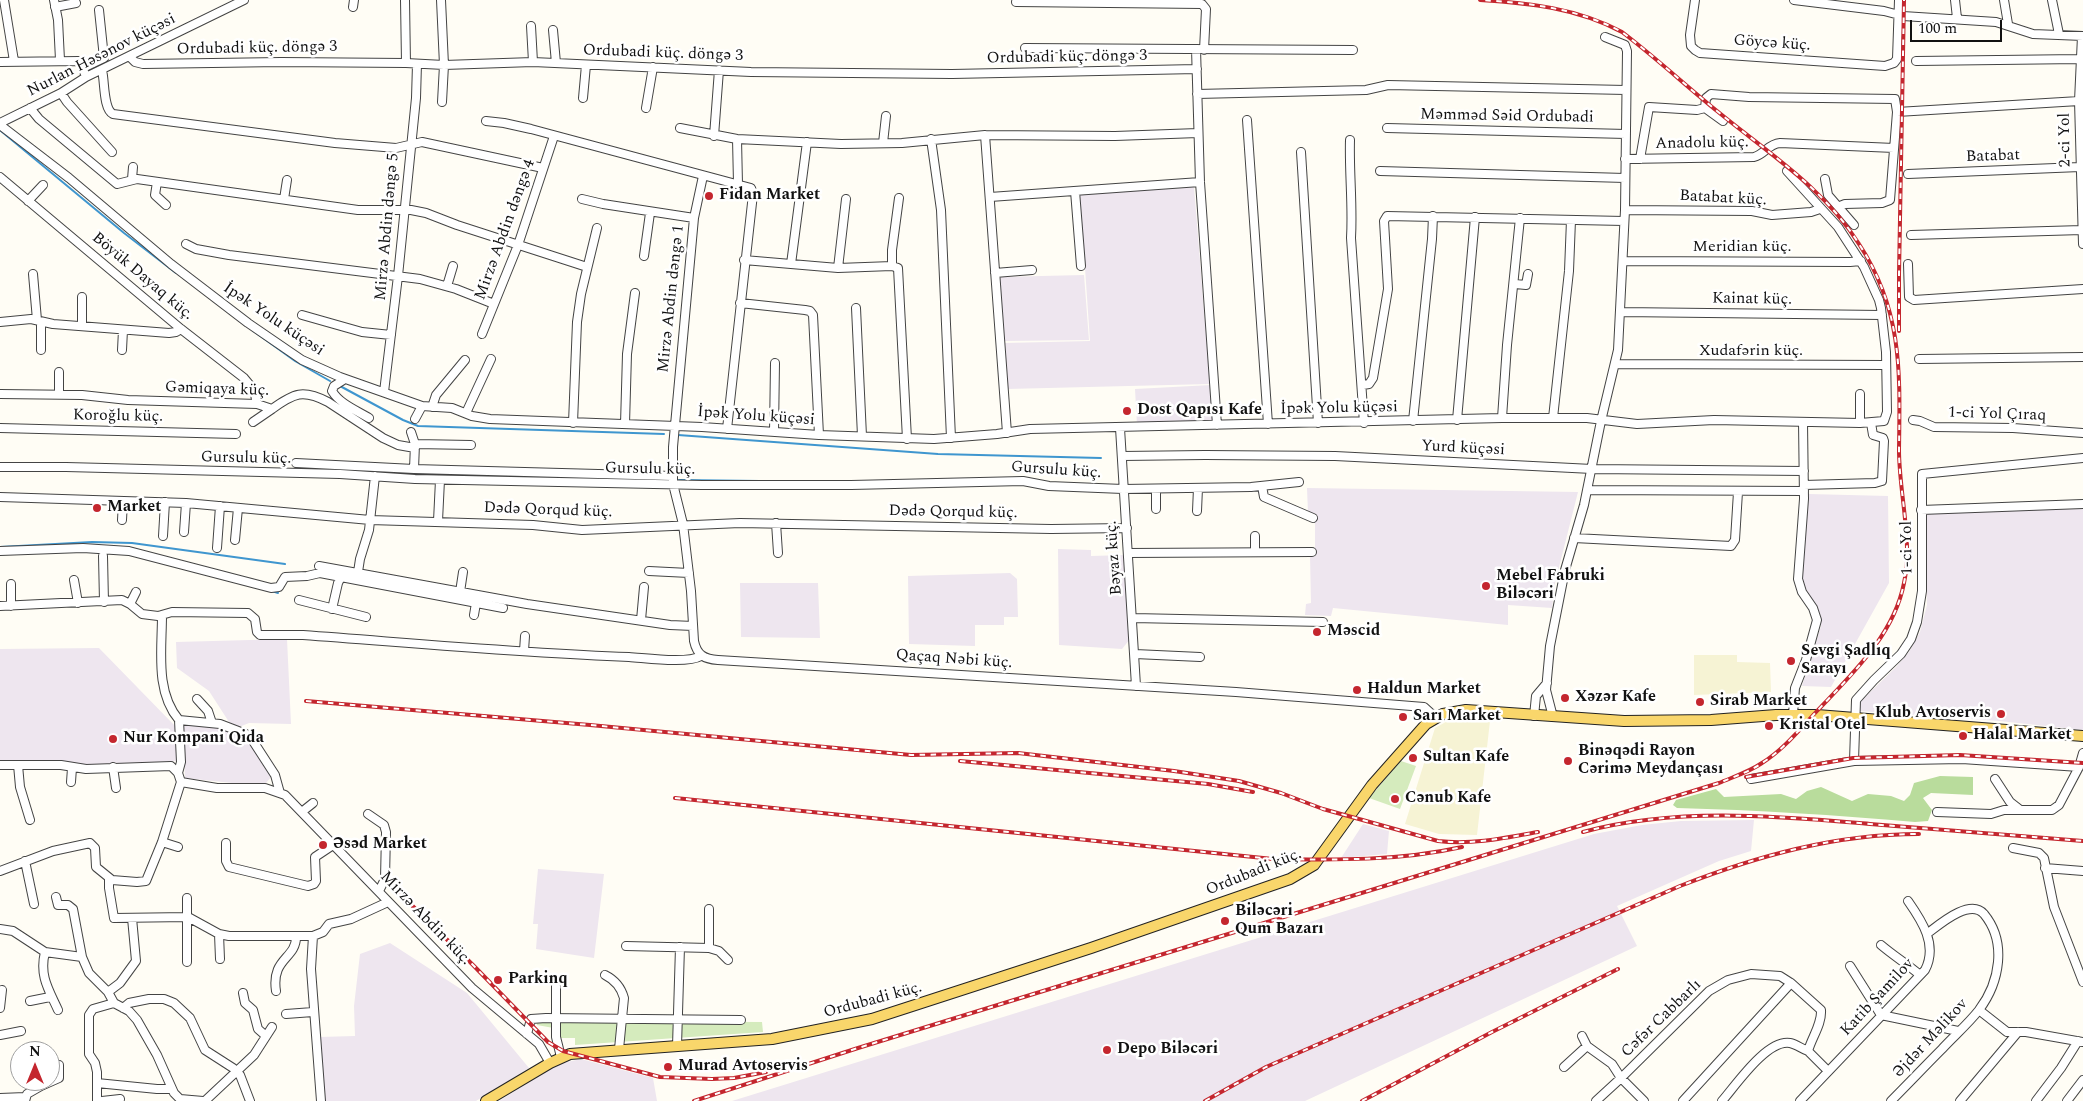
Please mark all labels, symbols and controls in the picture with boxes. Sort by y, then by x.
street label: Nurlan Həsənov küçəsi [25,10,179,102]
scale bar [1913,10,2006,42]
text: 100 m [1918,17,1957,40]
street label: Göycə küç. [1733,32,1811,56]
street label: Ordubadi küç. döngə 3 [177,38,337,60]
street label: Ordubadi küç. döngə 3 [583,42,743,66]
street label: Ordubadi küç. döngə 3 [987,47,1147,69]
street label: Məmməd Səid Ordubadi [1420,106,1594,128]
street label: 2-ci Yol [2056,113,2076,167]
street label: Anadolu küç. [1655,134,1749,154]
street label: Batabat [1966,146,2020,168]
street label: Mirzə Abdin dəngə 5 [372,152,404,302]
street label: Mirzə Abdin dəngə 4 [472,157,540,303]
place label: Fidan Market [719,186,820,206]
street label: Batabat küç. [1679,187,1767,211]
marker: Fidan Market [703,190,715,202]
street label: Mirzə Abdin dəngə 1 [655,224,689,374]
street label: Böyük Dayaq küç. [87,229,197,325]
street label: Meridian küç. [1693,238,1791,258]
street label: İpək Yolu küçəsi [219,279,327,361]
street label: Kainat küç. [1712,290,1792,310]
street label: Xudafərin küç. [1699,342,1803,362]
street label: Gəmiqaya küç. [165,379,269,401]
street label: İpək Yolu küçəsi [1280,398,1398,420]
place label: Dost Qapısı Kafe [1137,401,1262,421]
street label: İpək Yolu küçəsi [697,403,815,431]
street label: 1-ci Yol Çıraq [1947,404,2047,426]
marker: Dost Qapısı Kafe [1121,405,1133,417]
street label: Koroğlu küç. [73,407,163,427]
street label: Yurd küçəsi [1421,437,1505,461]
street label: Gursulu küç. [201,449,291,469]
street label: Gursulu küç. [1010,458,1102,484]
street label: Gursulu küç. [605,460,695,480]
place label: Market [107,498,161,518]
street label: Dədə Qorqud küç. [483,499,613,523]
marker: Market [91,502,103,514]
street label: Dədə Qorqud küç. [888,502,1018,524]
street label: Bəyaz küç. [1103,520,1127,596]
street label: 1-ci Yol [1898,521,1918,575]
place label: Mebel Fabruki Biləcəri [1496,567,1605,605]
marker: Mebel Fabruki Biləcəri [1480,580,1492,592]
place label: Məscid [1327,622,1380,642]
marker: Məscid [1311,626,1323,638]
place label: Sevgi Şadlıq Sarayı [1801,642,1891,680]
street label: Qaçaq Nəbi küç. [895,646,1013,674]
marker: Sevgi Şadlıq Sarayı [1785,655,1797,667]
place label: Haldun Market [1367,680,1481,700]
marker: Haldun Market [1351,684,1363,696]
place label: Xəzər Kafe [1575,688,1656,708]
marker: Xəzər Kafe [1559,692,1571,704]
place label: Sirab Market [1710,692,1807,712]
marker: Sirab Market [1694,696,1706,708]
place label: Klub Avtoservis [1875,704,1991,724]
place label: Sarı Market [1413,707,1501,727]
marker: Klub Avtoservis [1995,708,2007,720]
marker: Sarı Market [1397,711,1409,723]
place label: Kristal Otel [1779,716,1866,736]
marker: Kristal Otel [1763,720,1775,732]
place label: Halal Market [1973,726,2072,746]
place label: Nur Kompani Qida [123,729,264,749]
marker: Halal Market [1957,730,1969,742]
marker: Nur Kompani Qida [107,733,119,745]
place label: Binəqədi Rayon Cərimə Meydançası [1578,742,1723,780]
place label: Sultan Kafe [1423,748,1509,768]
marker: Sultan Kafe [1407,752,1419,764]
marker: Binəqədi Rayon Cərimə Meydançası [1562,755,1574,767]
place label: Cənub Kafe [1405,789,1491,809]
marker: Cənub Kafe [1389,793,1401,805]
place label: Əsəd Market [333,835,427,855]
marker: Əsəd Market [317,839,329,851]
street label: Ordubadi küç. [1203,845,1305,901]
street label: Mirzə Abdin küç. [375,868,475,970]
place label: Biləcəri Qum Bazarı [1235,902,1324,940]
marker: Biləcəri Qum Bazarı [1219,915,1231,927]
street label: Katib Şamilov [1837,955,1919,1041]
place label: Parkinq [508,970,568,990]
marker: Parkinq [492,974,504,986]
street label: Cəfər Cabbarlı [1618,976,1706,1062]
street label: Ordubadi küç. [822,979,924,1023]
street label: Əjdər Məlikov [1890,996,1972,1082]
place label: Depo Biləcəri [1117,1040,1218,1060]
north arrow [10,1041,60,1091]
text: N [29,1041,41,1062]
marker: Depo Biləcəri [1101,1044,1113,1056]
place label: Murad Avtoservis [678,1057,808,1077]
marker: Murad Avtoservis [662,1061,674,1073]

